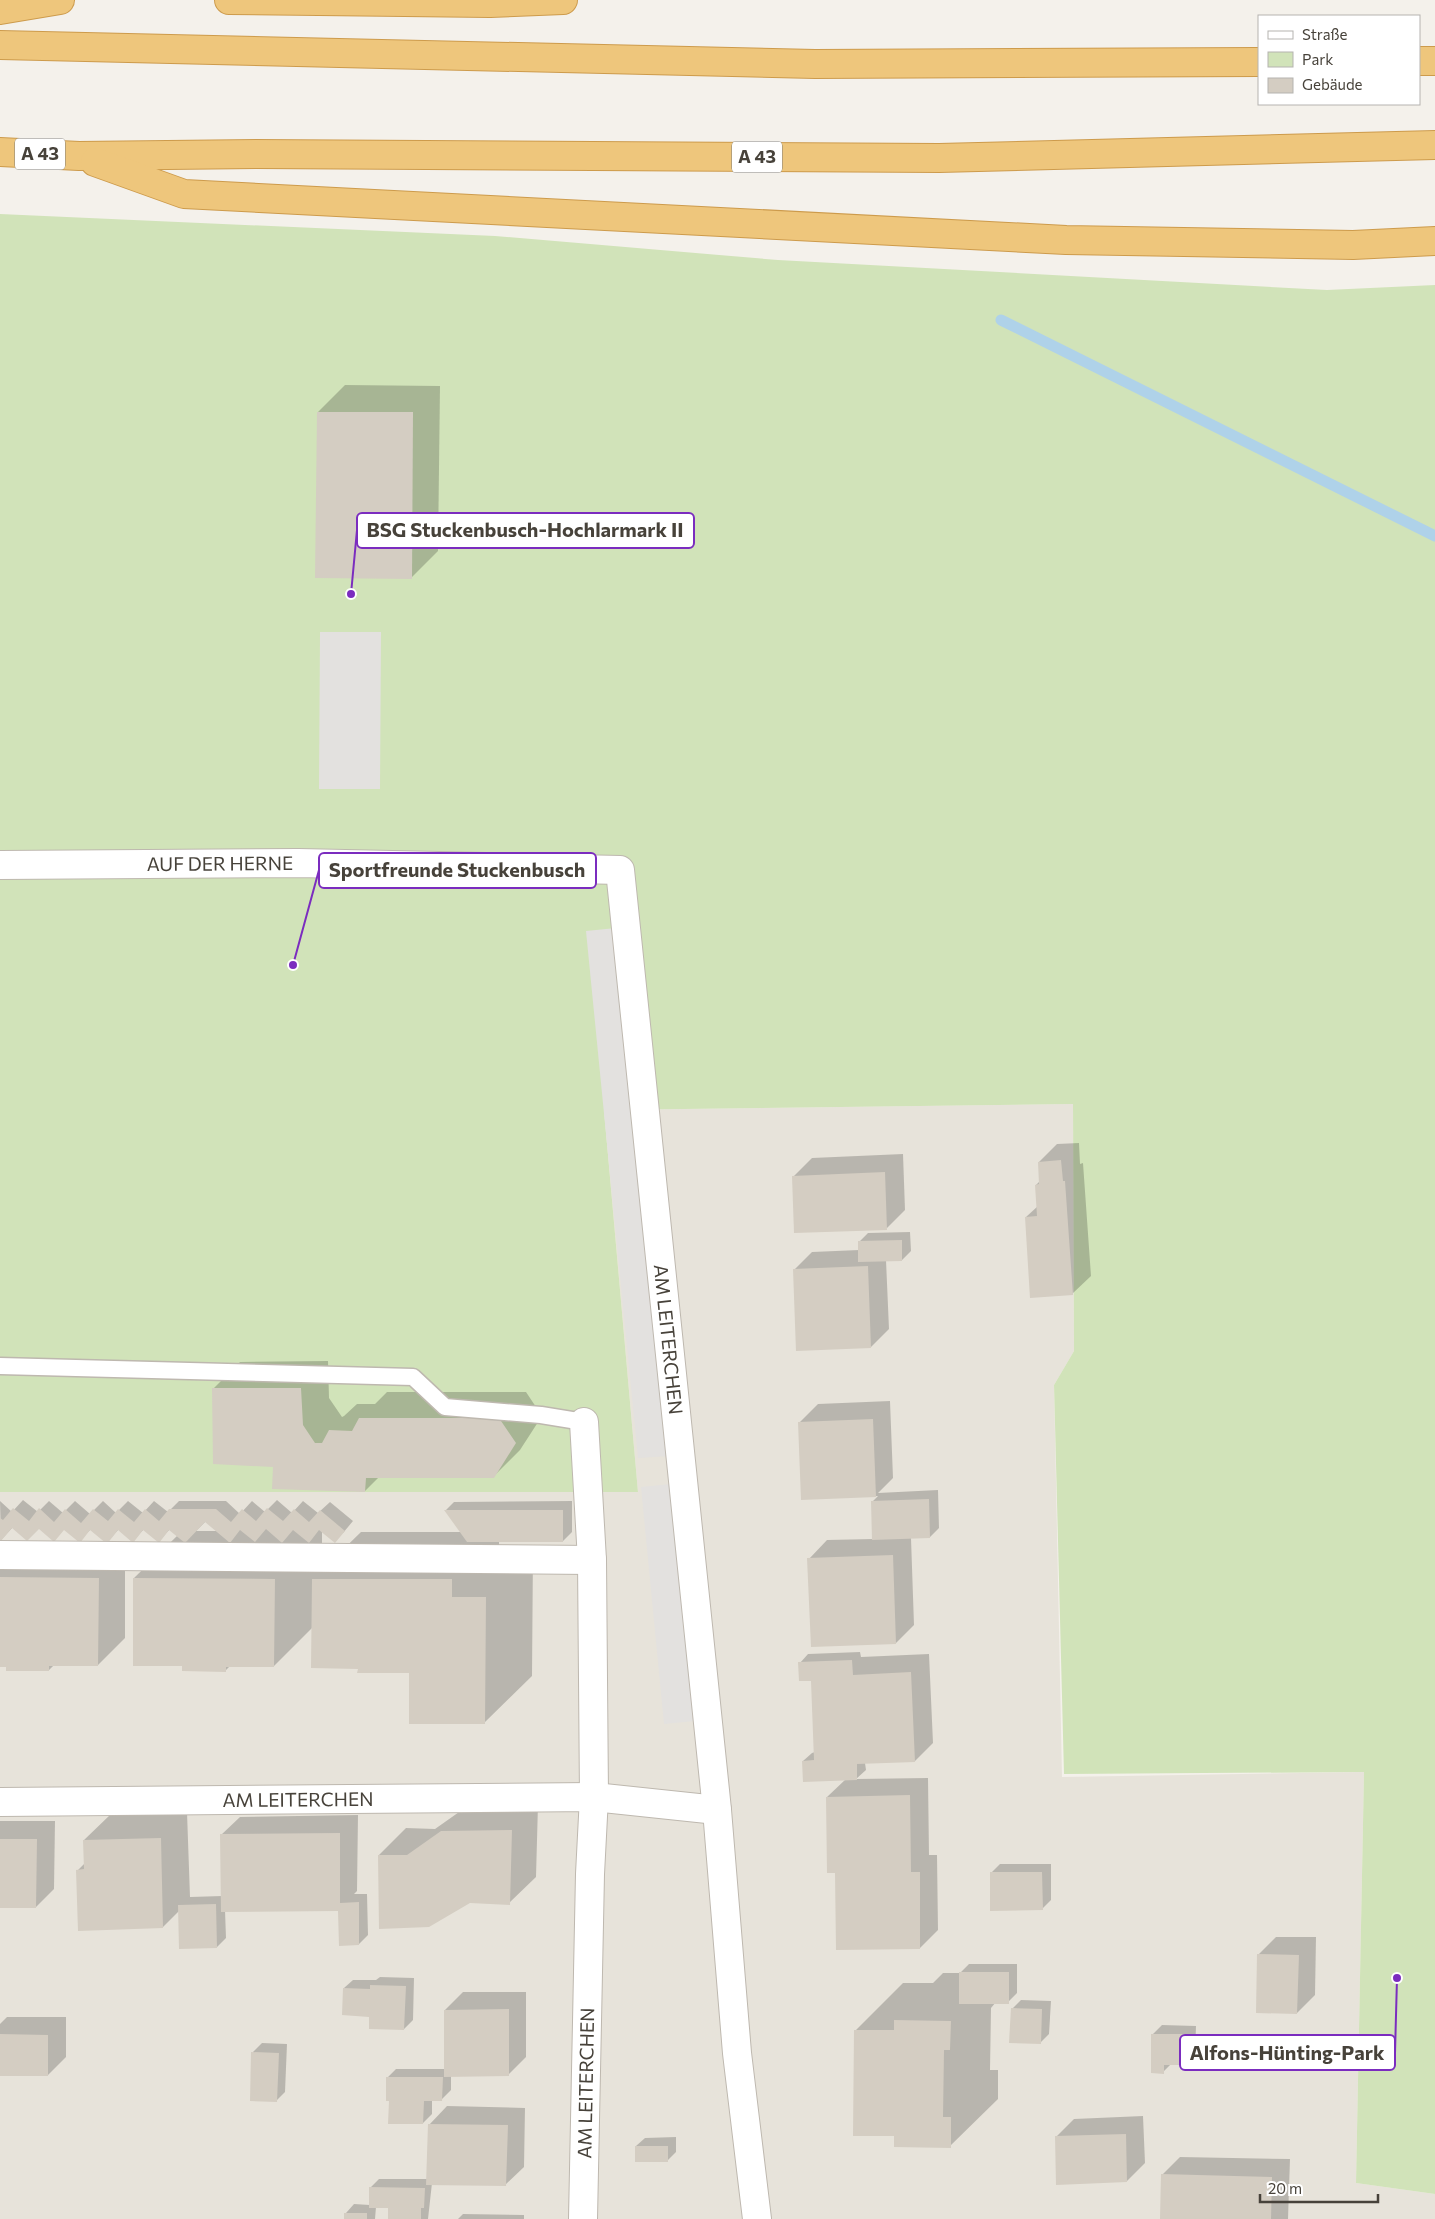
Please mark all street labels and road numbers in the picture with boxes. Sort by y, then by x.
road number: A 43 [15,138,65,170]
road number: A 43 [732,142,782,172]
street label: AUF DER HERNE [147,851,293,875]
street label: AM LEITERCHEN [650,1263,688,1416]
street label: AM LEITERCHEN [222,1787,374,1811]
street label: AM LEITERCHEN [572,2007,598,2159]

